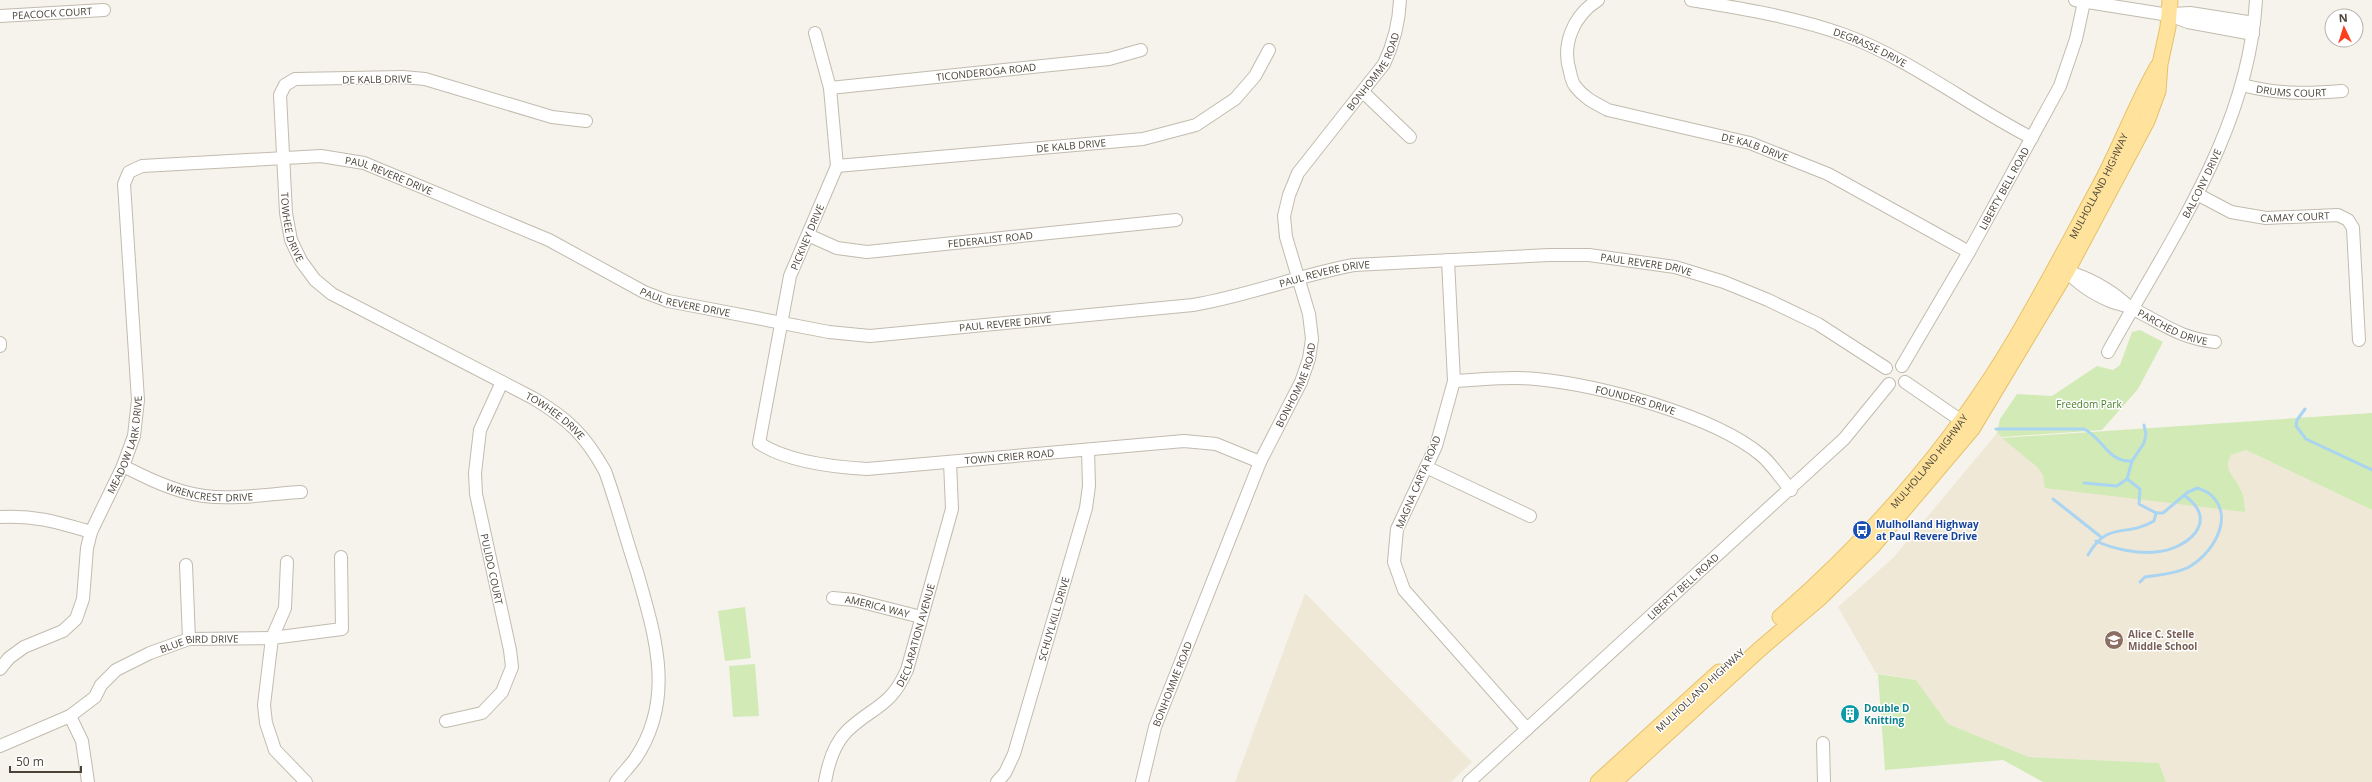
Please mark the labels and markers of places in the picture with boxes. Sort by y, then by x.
place label: Mulholland Highway at Paul Revere Drive [1876,517,1979,543]
bus stop icon: Mulholland Highway at Paul Revere Drive [1851,519,1873,541]
place label: Alice C. Stelle Middle School [2128,627,2197,653]
school or university icon: Alice C. Stelle Middle School [2103,629,2125,651]
place label: Double D Knitting [1864,701,1909,727]
building icon: Double D Knitting [1839,703,1861,725]

